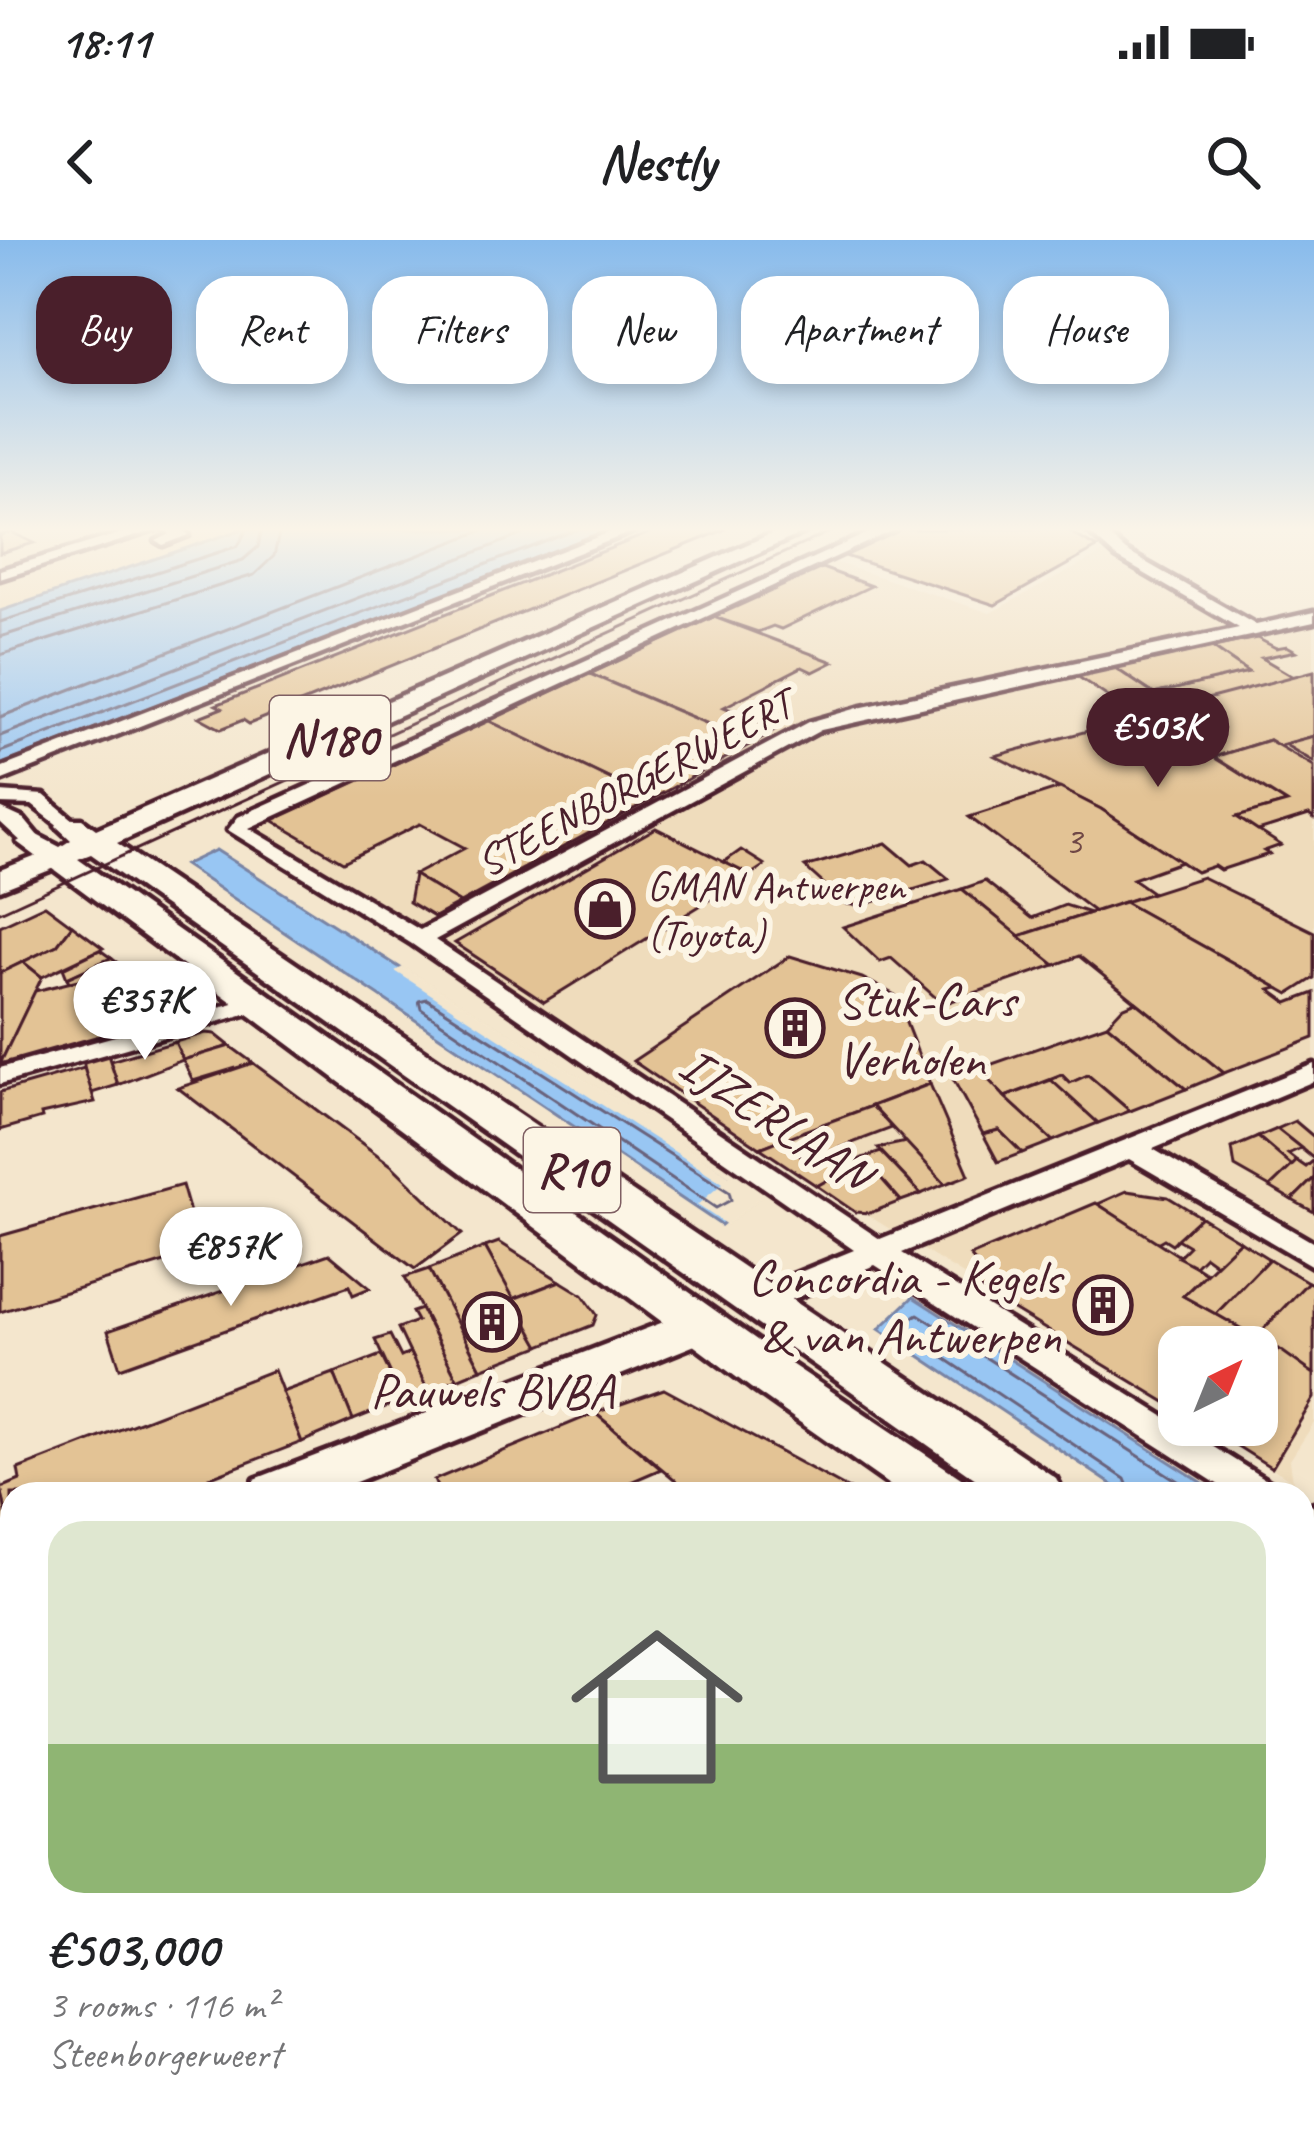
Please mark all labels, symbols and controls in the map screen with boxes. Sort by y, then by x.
text: 18:11 [60,14,150,71]
text: Nestly [599,128,715,196]
icon: back [48,129,114,195]
icon: search [1200,129,1266,195]
chip: Buy [36,276,172,384]
chip: Rent [196,276,348,384]
chip: Filters [372,276,548,384]
chip: New [572,276,717,384]
chip: Apartment [741,276,979,384]
chip: House [1003,276,1169,384]
street label: STEENBORGERWEERT [468,674,809,889]
pin: €503K [1074,688,1242,790]
road number: N180 [270,696,390,780]
text: €503K [1113,702,1203,751]
house number: 3 [1064,817,1084,866]
place label: GMAN Antwerpen (Toyota) [647,860,907,961]
shop icon: GMAN Antwerpen (Toyota) [574,878,636,940]
pin: €357K [61,961,229,1063]
place label: Stuk-Cars Verholen [837,968,1020,1091]
text: €357K [100,975,190,1024]
building icon: Stuk-Cars Verholen [764,997,826,1059]
street label: IJZERLAAN [668,1032,889,1210]
road number: R10 [524,1128,620,1212]
pin: €857K [147,1207,315,1309]
text: €857K [186,1221,276,1270]
place label: Concordia - Kegels & van Antwerpen [748,1245,1066,1368]
building icon: Concordia - Kegels & van Antwerpen [1072,1274,1134,1336]
building icon: Pauwels BVBA [461,1291,523,1353]
north arrow [1158,1326,1278,1446]
map controls [1158,1326,1278,1446]
place label: Pauwels BVBA [370,1359,616,1423]
icon: home [549,1599,765,1815]
text: €503,000 [48,1917,218,1981]
text: 3 rooms · 116 m² [48,1981,276,2030]
text: Steenborgerweert [48,2030,281,2079]

